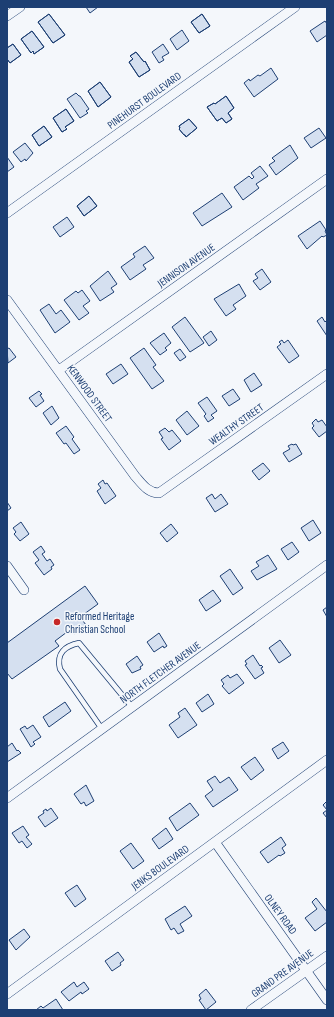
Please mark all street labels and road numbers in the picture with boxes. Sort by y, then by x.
street label: PINEHURST BOULEVARD [105,69,184,132]
street label: JENNISON AVENUE [154,241,218,291]
street label: KENWOOD STREET [64,362,115,425]
street label: WEALTHY STREET [206,400,267,448]
street label: NORTH FLETCHER AVENUE [117,639,203,706]
street label: JENKS BOULEVARD [128,842,192,893]
street label: OLNEY ROAD [262,892,300,937]
street label: GRAND PRE AVENUE [249,947,316,1000]

